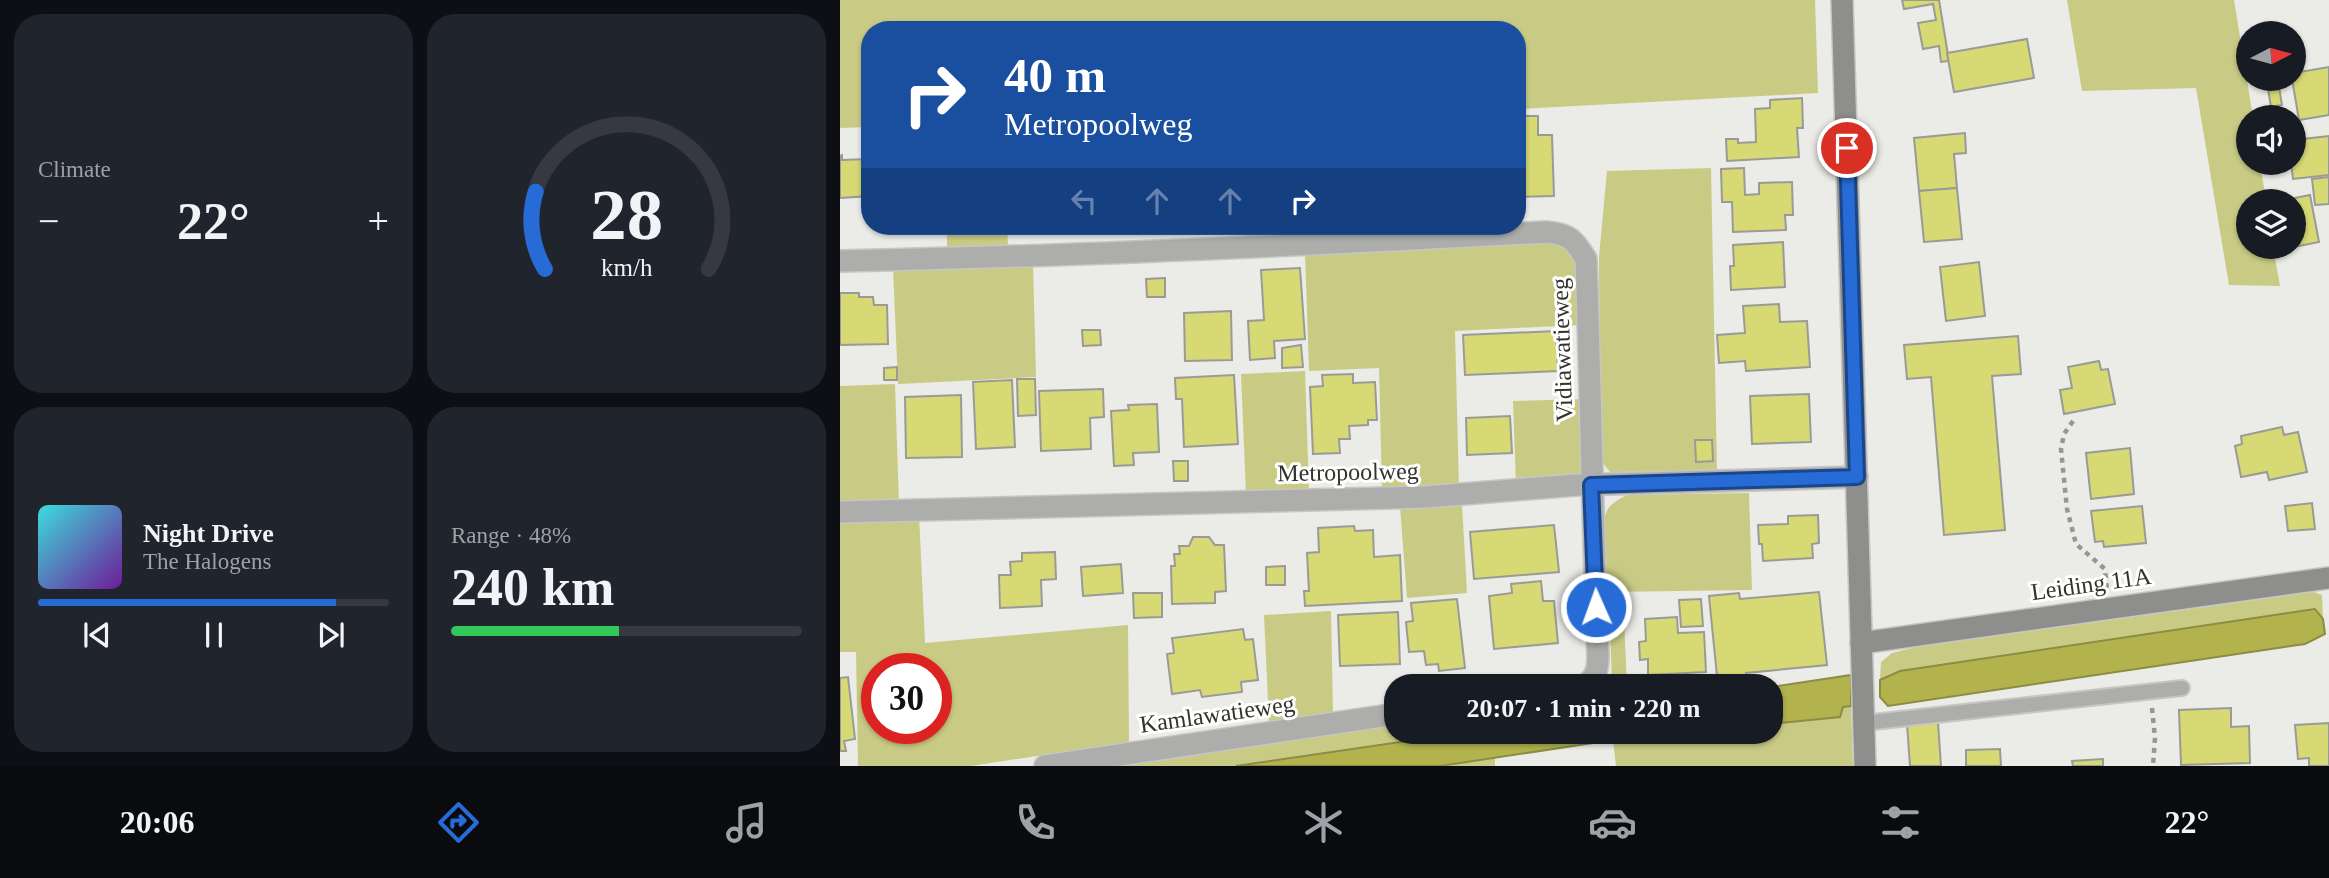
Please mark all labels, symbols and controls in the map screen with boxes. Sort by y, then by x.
north arrow [2236,21,2306,91]
map controls [2236,21,2306,259]
text: 40 m [1004,48,1106,103]
icon: right [889,49,980,140]
button: sound [2236,105,2306,175]
text: Metropoolweg [1004,106,1192,142]
pin [1817,118,1877,178]
icon: arrive [1828,129,1866,167]
text: Climate [38,157,111,182]
text: 28 [590,175,663,256]
icon: left [1065,182,1103,220]
icon: ahead [1138,182,1176,220]
icon: ahead [1211,182,1249,220]
icon: right [1284,182,1322,220]
button: layers [2236,189,2306,259]
text: 22° [177,193,250,250]
text: − [38,200,59,242]
text: + [368,200,389,242]
text: km/h [601,254,653,281]
street label: Vidiawatieweg [1546,278,1578,422]
street label: Metropoolweg [1277,458,1419,486]
text: Night Drive [143,519,274,548]
text: Range · 48% [451,523,571,548]
text: The Halogens [143,549,271,574]
text: 240 km [451,559,614,616]
street label: Leiding 11A [2029,563,2153,605]
position arrow [1559,570,1633,644]
icon: previous [78,616,116,654]
icon: pause [195,616,233,654]
icon: next [312,616,350,654]
speed limit sign: 30 [861,653,952,744]
street label: Kamlawatieweg [1138,690,1296,738]
text: 20:07 · 1 min · 220 m [1467,694,1701,723]
icon: directions [434,798,483,847]
icon: music [722,798,771,847]
icon: phone [1011,798,1060,847]
icon: climate [1299,798,1348,847]
icon: car [1588,798,1637,847]
icon: filters [1876,798,1925,847]
text: 20:06 [120,804,194,840]
text: 22° [2164,804,2209,840]

